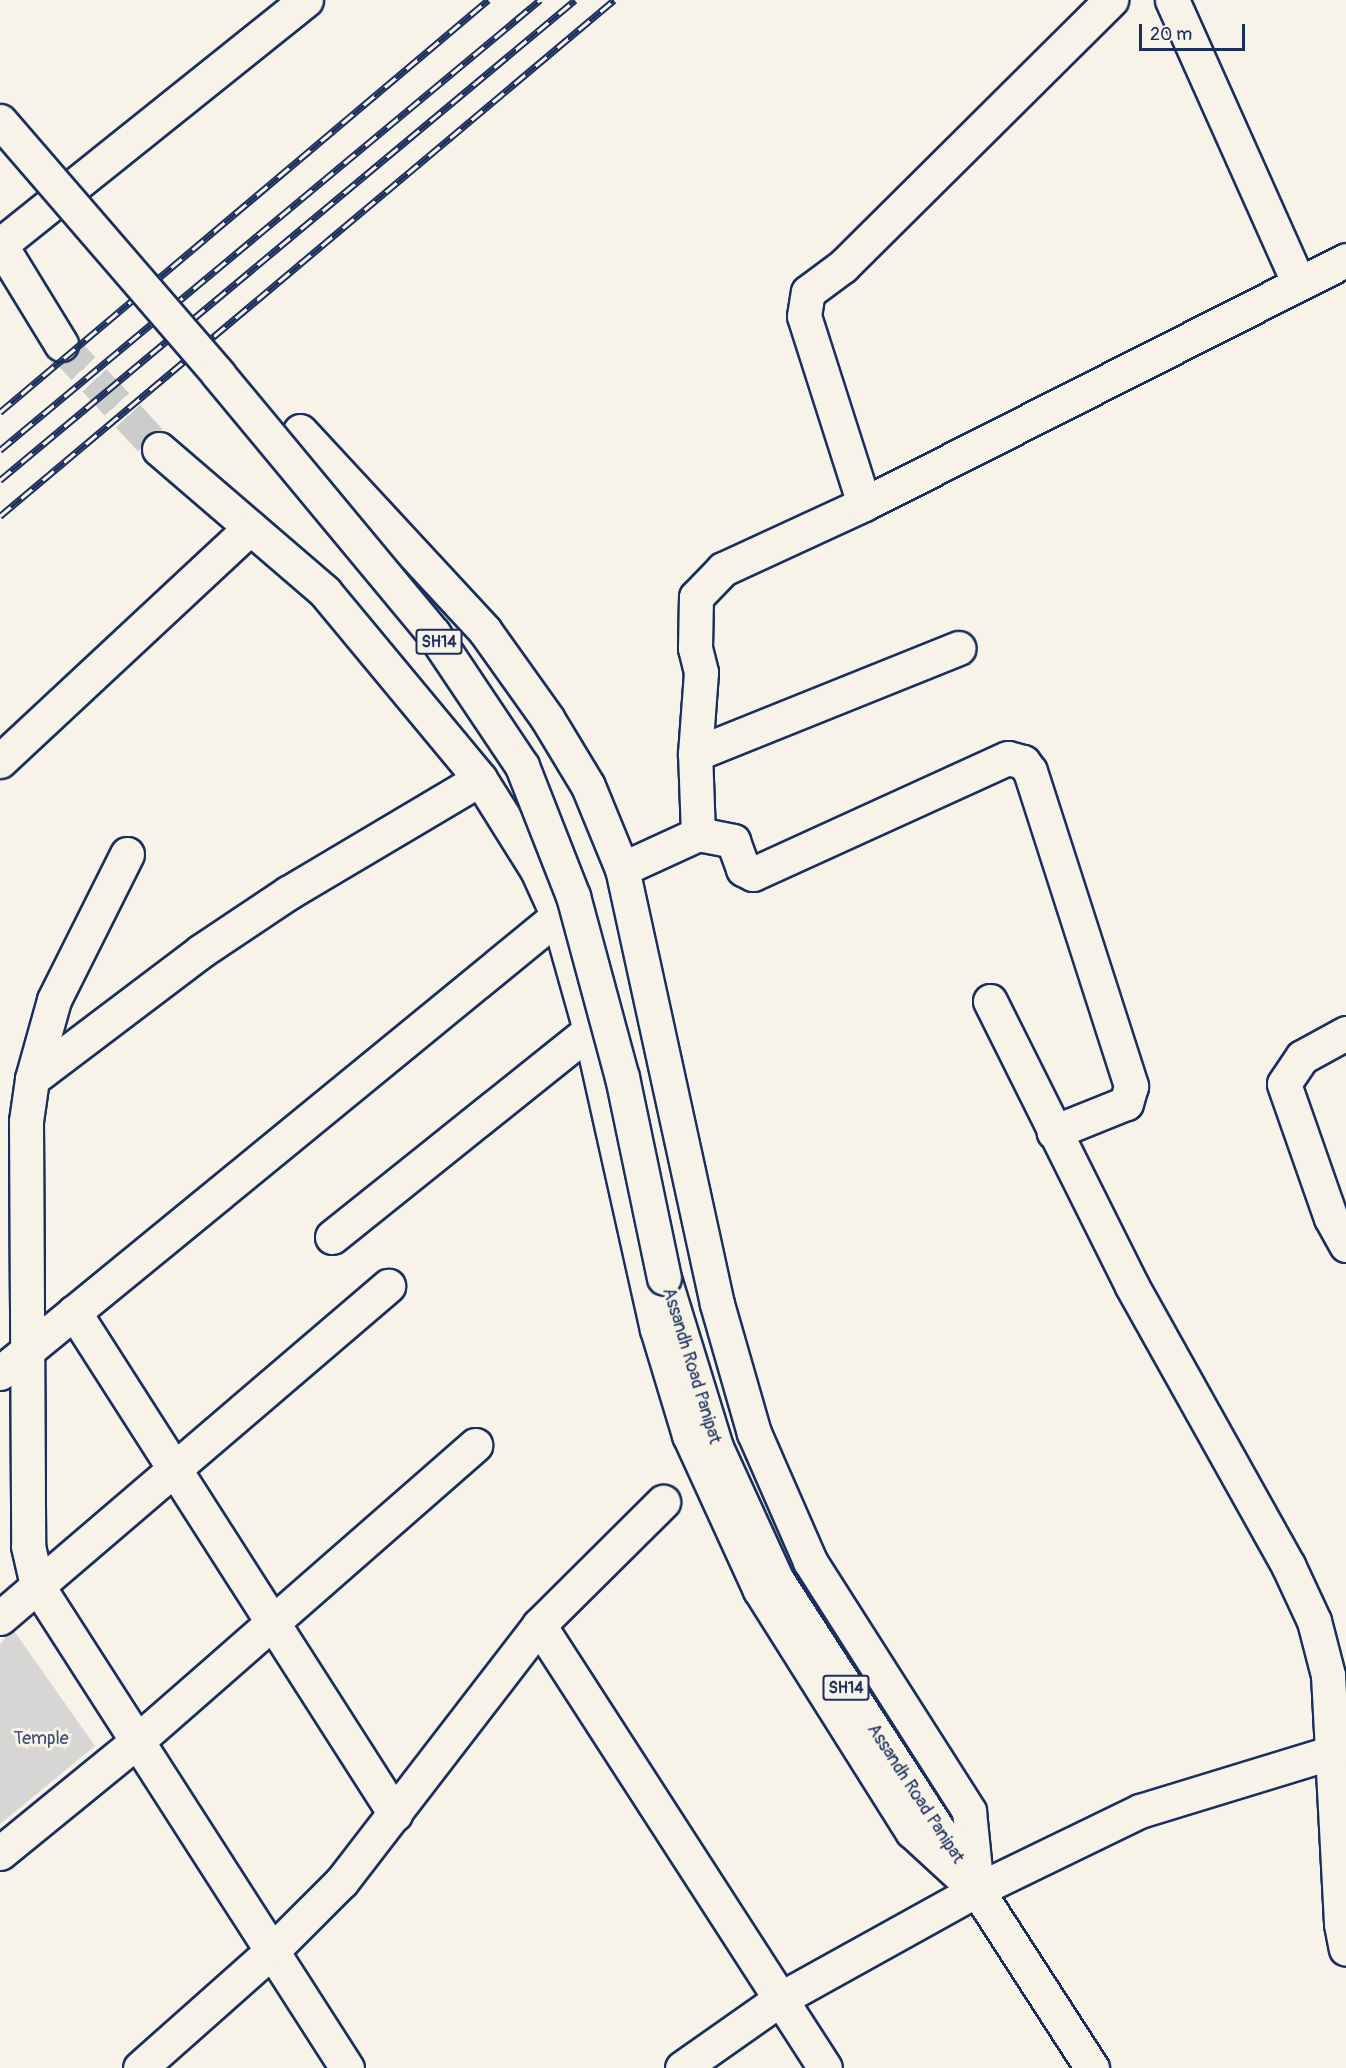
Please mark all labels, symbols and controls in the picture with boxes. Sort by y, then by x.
scale bar [1142,12,1248,50]
text: 20 m [1150,23,1192,46]
road number: SH14 [415,629,463,655]
street label: Assandh Road Panipat [657,1285,725,1447]
road number: SH14 [822,1675,870,1701]
street label: Assandh Road Panipat [862,1720,968,1868]
park label: Temple [13,1728,69,1750]

